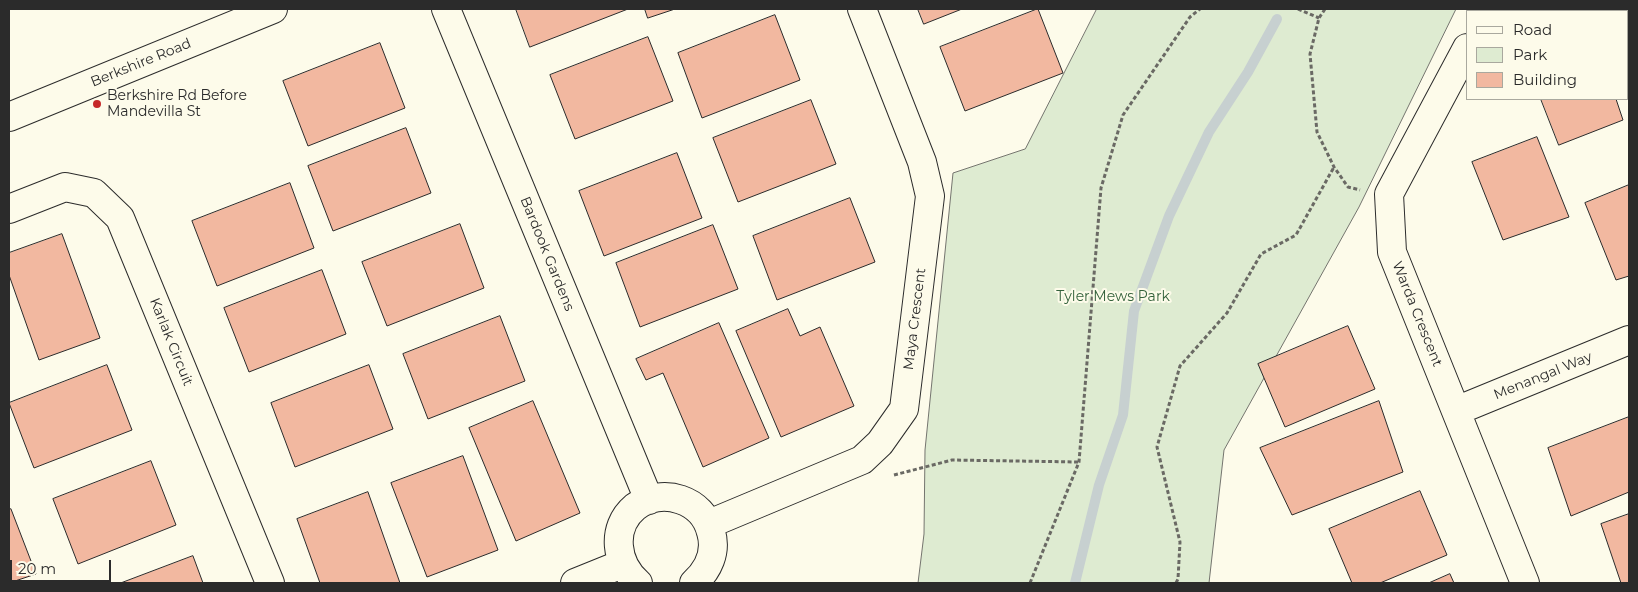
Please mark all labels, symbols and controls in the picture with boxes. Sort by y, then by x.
legend [1466,10,1628,100]
text: Road [1513,20,1552,39]
street label: Berkshire Road [88,35,194,91]
text: Park [1513,45,1547,64]
text: Building [1513,70,1577,89]
place label: Berkshire Rd Before Mandevilla St [107,88,247,120]
marker: Berkshire Rd Before Mandevilla St [91,98,103,110]
street label: Bardook Gardens [516,194,578,314]
street label: Warda Crescent [1388,259,1446,369]
street label: Maya Crescent [900,267,930,371]
park label: Tyler Mews Park [1056,289,1170,305]
street label: Karlak Circuit [146,296,196,388]
street label: Menangal Way [1491,349,1595,403]
scale bar [12,550,114,582]
text: 20 m [18,559,56,578]

